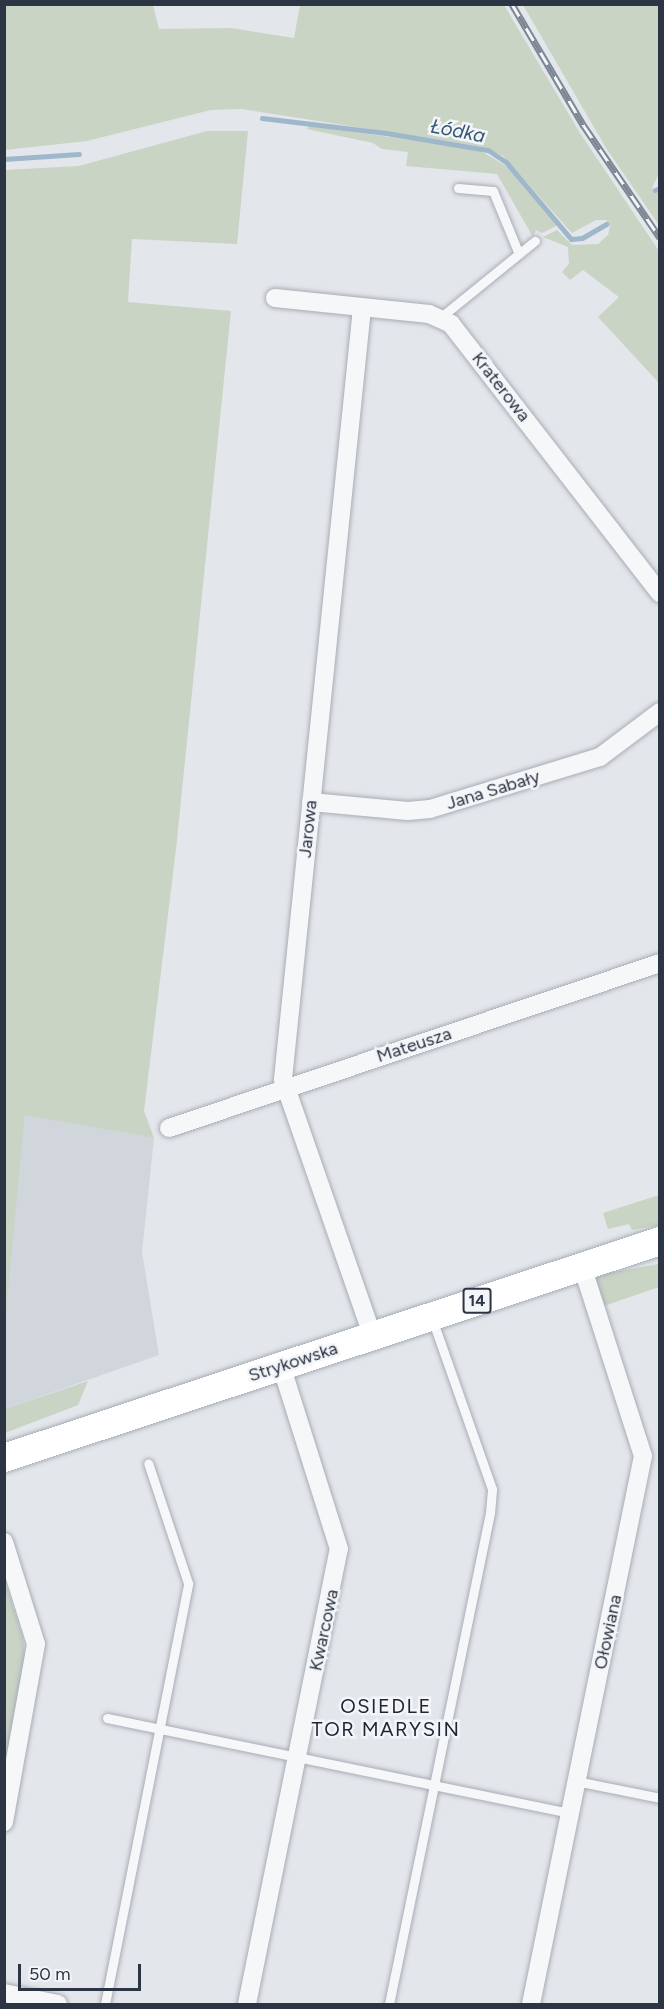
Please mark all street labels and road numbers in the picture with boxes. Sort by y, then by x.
street label: Kraterowa [467,348,535,426]
street label: Jana Sabały [444,766,542,814]
street label: Jarowa [294,799,322,859]
street label: Mateusza [374,1023,454,1067]
road number: 14 [462,1288,492,1314]
street label: Strykowska [246,1337,340,1387]
street label: Kwarcowa [305,1587,343,1673]
street label: Ołowiana [590,1593,626,1671]

